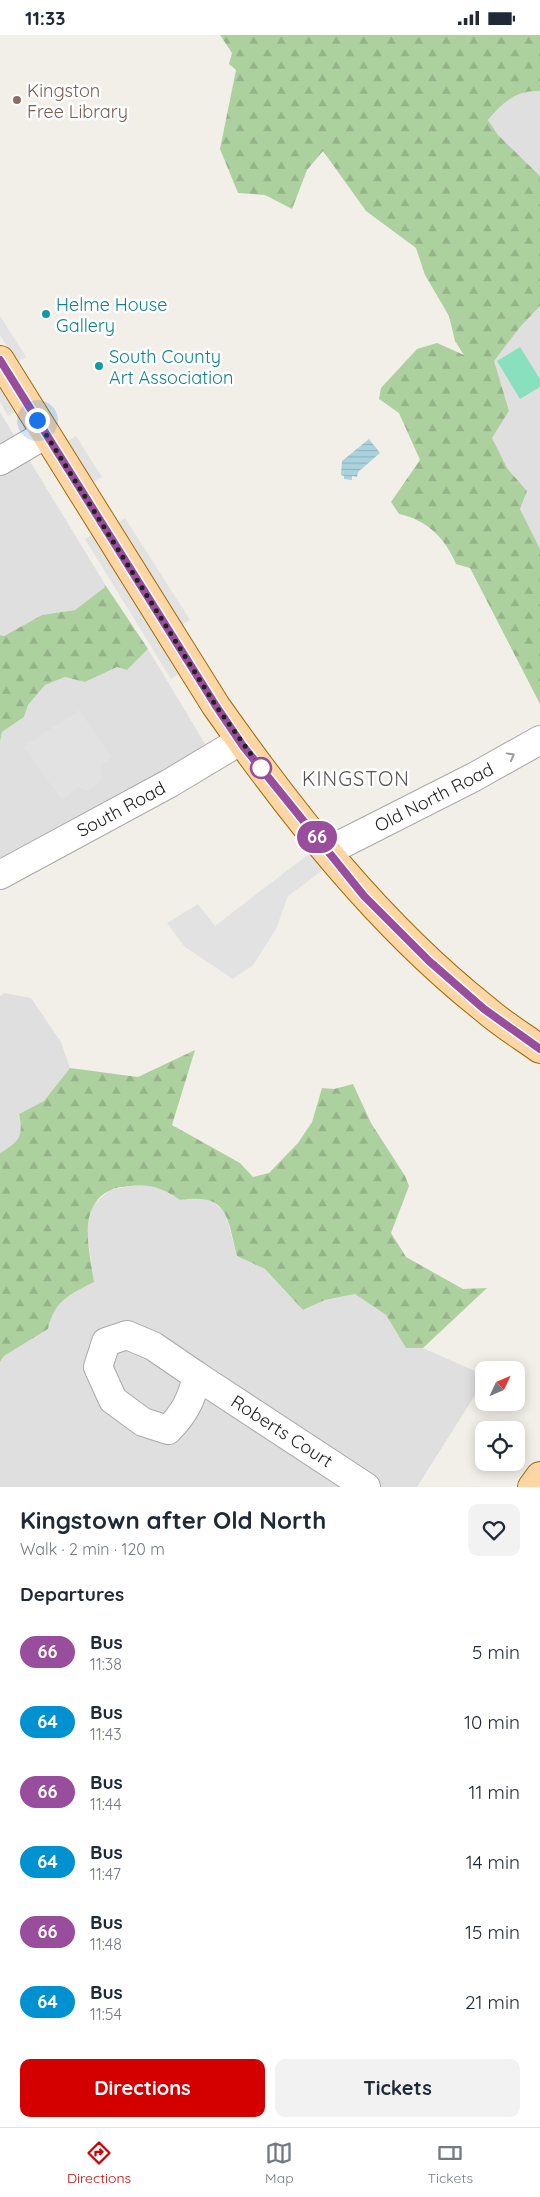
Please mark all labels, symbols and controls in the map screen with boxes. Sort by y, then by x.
text: 11:33 [25,6,65,30]
place label: Kingston Free Library [27,79,128,123]
marker: Kingston Free Library [11,94,23,106]
place label: Helme House Gallery [56,293,167,337]
marker: Helme House Gallery [40,308,52,320]
place label: South County Art Association [109,345,233,389]
marker: South County Art Association [93,360,105,372]
your location [25,408,50,433]
one-way arrow [506,753,515,763]
unlabelled marker [250,757,272,779]
street label: Old North Road [371,757,497,837]
district label: KINGSTON [302,766,410,791]
street label: South Road [73,776,169,842]
line badge: 66 [294,821,340,853]
text: 66 [307,825,327,848]
north arrow [475,1361,525,1411]
map controls [475,1361,525,1471]
street label: Roberts Court [227,1390,337,1472]
button: locate [475,1421,525,1471]
button: heart [468,1504,520,1556]
text: Kingstown after Old North [20,1505,326,1535]
text: Walk · 2 min · 120 m [20,1539,165,1559]
text: Departures [20,1582,124,1606]
text: Bus [90,1630,123,1654]
text: 66 [38,1640,57,1663]
text: 5 min [472,1640,520,1664]
text: 11:38 [90,1654,122,1674]
text: Bus [90,1700,123,1724]
text: 64 [37,1710,58,1733]
text: 10 min [464,1710,520,1734]
text: 11:43 [90,1724,122,1744]
text: Bus [90,1770,123,1794]
text: 66 [38,1780,57,1803]
text: 11 min [468,1780,520,1804]
text: 11:44 [90,1794,122,1814]
text: Bus [90,1840,123,1864]
text: 64 [37,1850,58,1873]
text: 14 min [466,1850,520,1874]
text: 11:47 [90,1864,121,1884]
text: Bus [90,1910,123,1934]
text: 66 [38,1920,57,1943]
text: 15 min [465,1920,520,1944]
text: 11:48 [90,1934,122,1954]
text: Bus [90,1980,123,2004]
text: 64 [37,1990,58,2013]
text: 21 min [465,1990,520,2014]
text: 11:54 [90,2004,122,2024]
button: Directions [20,2059,265,2117]
button: Tickets [275,2059,520,2117]
tab: Directions [67,2139,131,2187]
tab: Map [265,2139,294,2187]
tab: Tickets [428,2139,473,2187]

